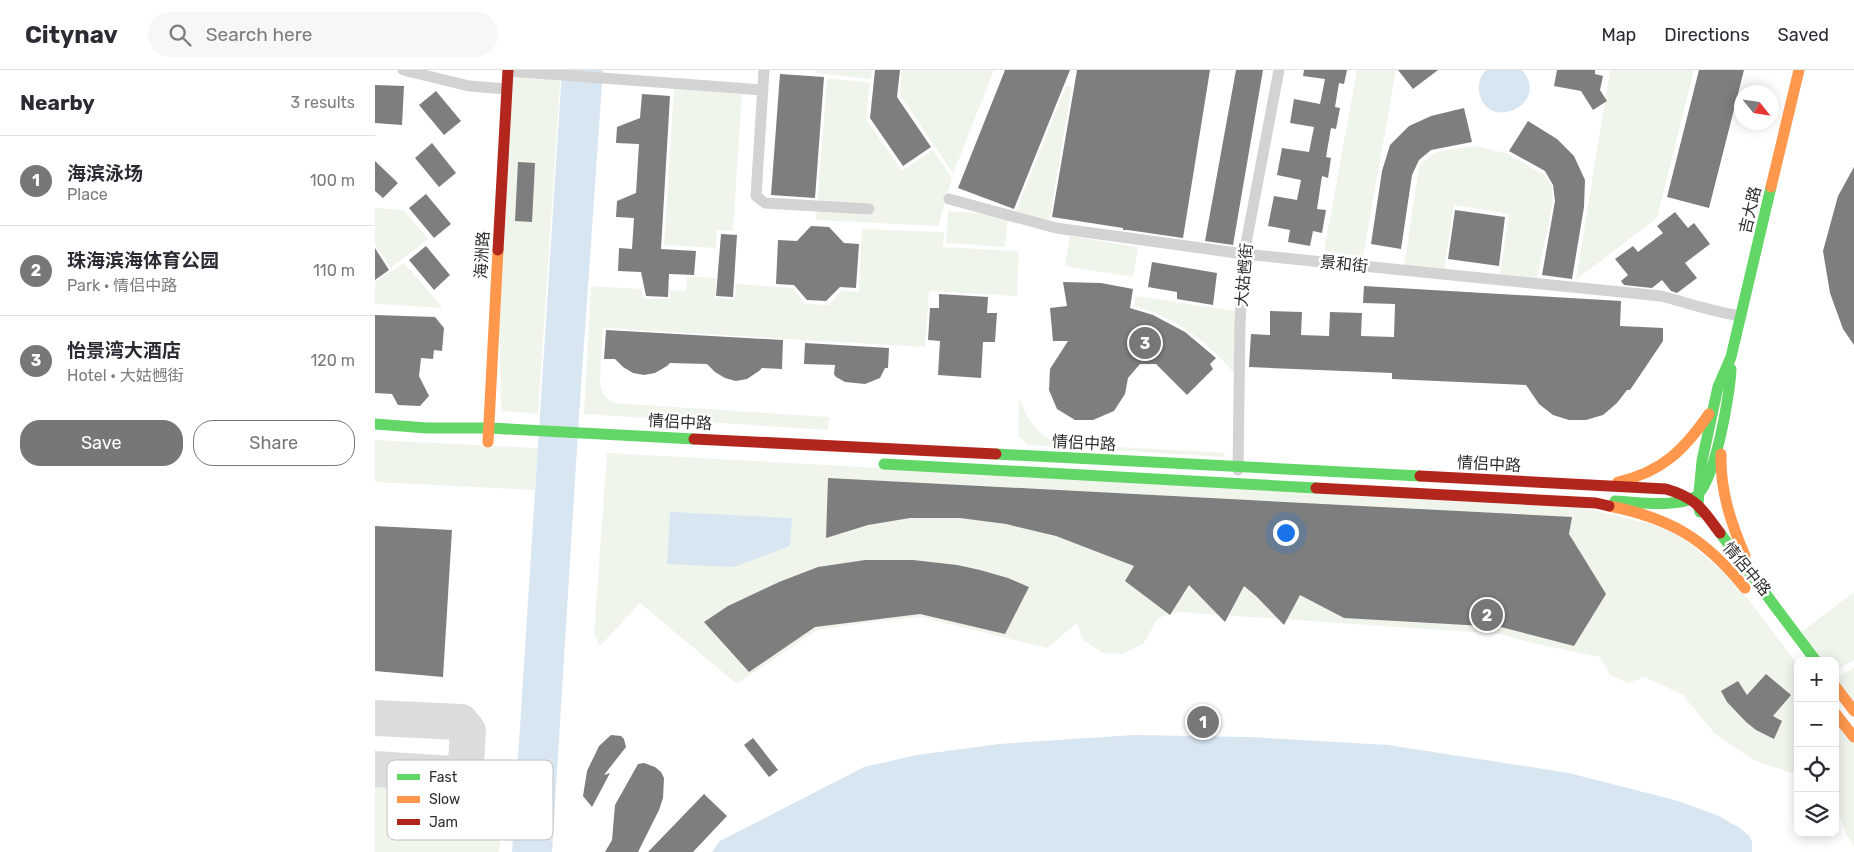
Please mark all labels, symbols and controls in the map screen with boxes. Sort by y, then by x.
search box [148,12,498,57]
text: Citynav [25,21,118,49]
icon: search [166,21,194,49]
text: Search here [206,23,312,46]
text: Map [1601,24,1636,46]
text: Directions [1664,24,1750,46]
text: Saved [1778,24,1829,46]
north arrow [1734,85,1779,130]
text: Nearby [20,90,95,115]
text: 3 results [290,93,355,112]
text: 海滨泳场 [67,162,143,185]
text: 1 [32,171,40,190]
text: 100 m [310,171,355,190]
street label: 吉大路 [1735,184,1765,236]
text: Place [67,185,108,204]
street label: 海洲路 [471,231,493,279]
street label: 大姑乸街 [1232,242,1256,308]
text: 珠海滨海体育公园 [67,249,219,272]
street label: 景和街 [1319,252,1369,276]
text: 2 [31,261,41,280]
text: 110 m [313,261,355,280]
text: Park · 情侣中路 [67,276,177,295]
pin: 3 [1129,324,1161,362]
text: 怡景湾大酒店 [67,339,181,362]
text: 3 [31,351,41,370]
text: 120 m [310,351,355,370]
text: Hotel · 大姑乸街 [67,366,184,385]
street label: 情侣中路 [648,411,712,433]
button: Save [20,420,183,466]
button: Share [193,420,355,466]
street label: 情侣中路 [1052,432,1116,454]
street label: 情侣中路 [1457,453,1521,475]
your location [1273,520,1299,546]
street label: 情侶中路 [1719,538,1775,600]
pin: 2 [1471,596,1503,634]
map controls [1794,657,1839,837]
button: + [1794,657,1839,702]
button: − [1794,702,1839,747]
pin: 1 [1187,703,1219,741]
button: locate [1794,747,1839,792]
legend [387,760,553,840]
text: Fast [429,769,458,786]
text: Slow [429,791,460,808]
button: layers [1794,792,1839,837]
text: Jam [429,814,458,831]

